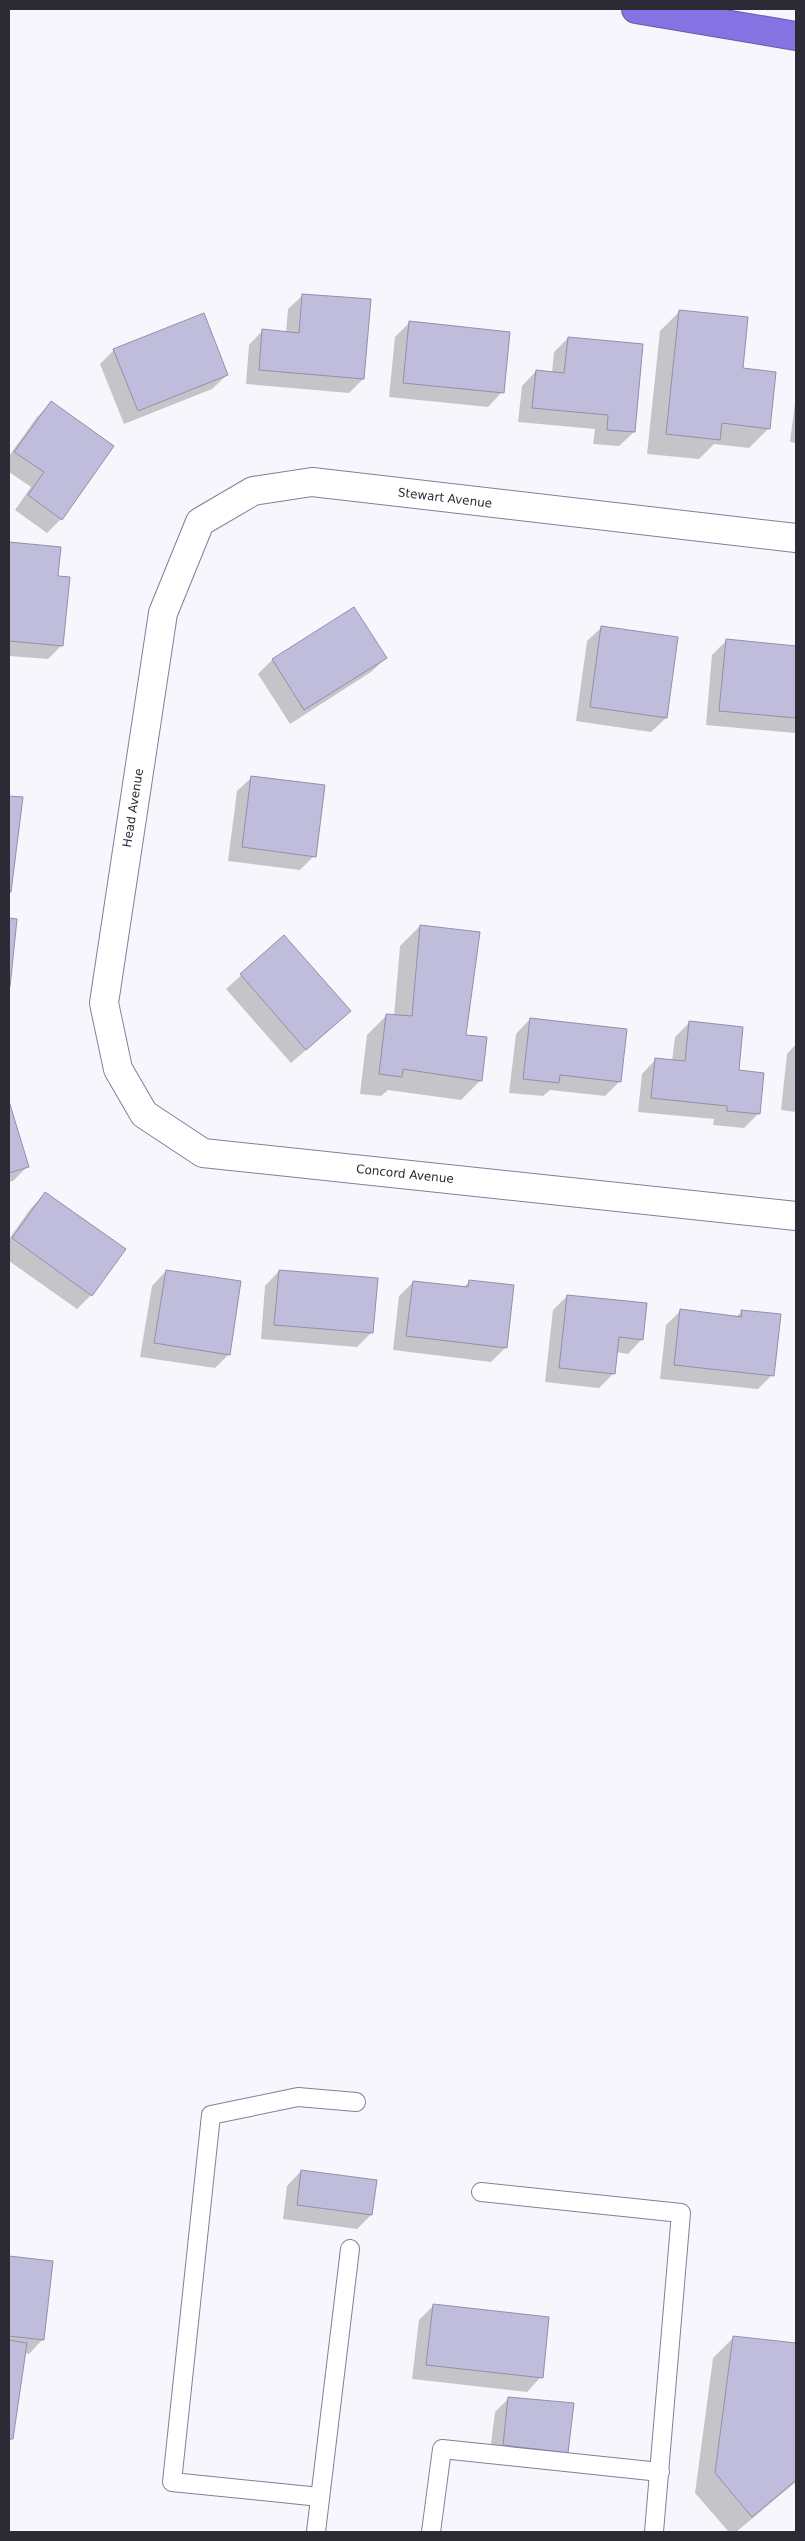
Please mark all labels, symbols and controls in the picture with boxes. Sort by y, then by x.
street label: Stewart Avenue [397,485,493,511]
street label: Head Avenue [120,768,146,848]
street label: Concord Avenue [356,1162,454,1186]

